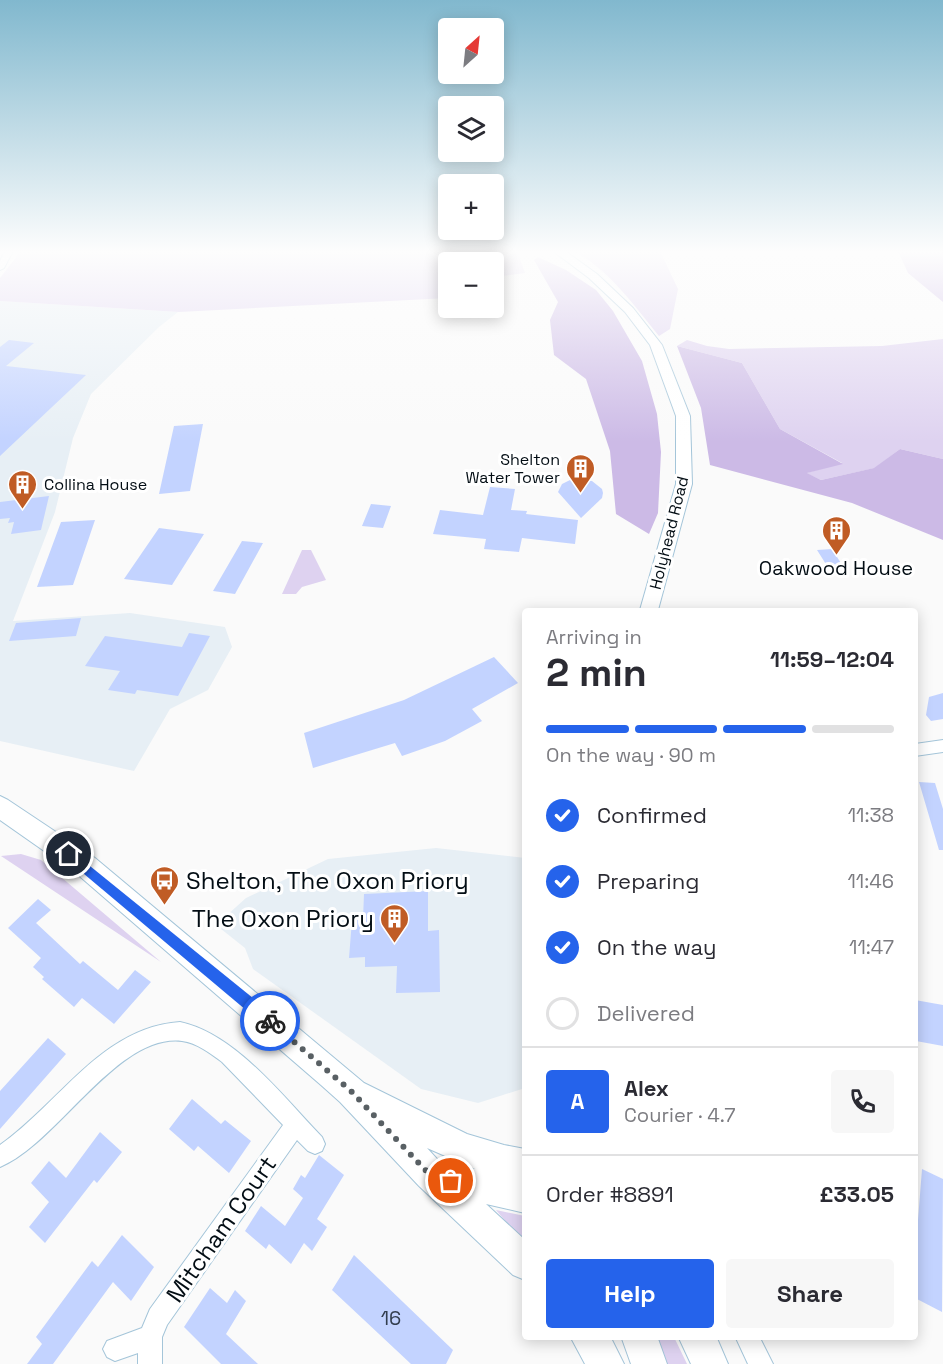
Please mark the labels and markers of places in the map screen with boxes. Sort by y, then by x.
place label: Shelton Water Tower [465,449,560,488]
building icon: Shelton Water Tower [565,452,597,494]
building icon: Collina House [7,468,39,510]
place label: Collina House [44,474,147,495]
building icon: Oakwood House [820,514,852,556]
place label: Oakwood House [759,555,913,581]
pin [43,828,94,879]
bus stop icon: Shelton, The Oxon Priory [149,864,181,906]
place label: Shelton, The Oxon Priory [186,865,469,896]
building icon: The Oxon Priory [379,902,411,944]
place label: The Oxon Priory [192,903,374,934]
pin [425,1155,476,1206]

